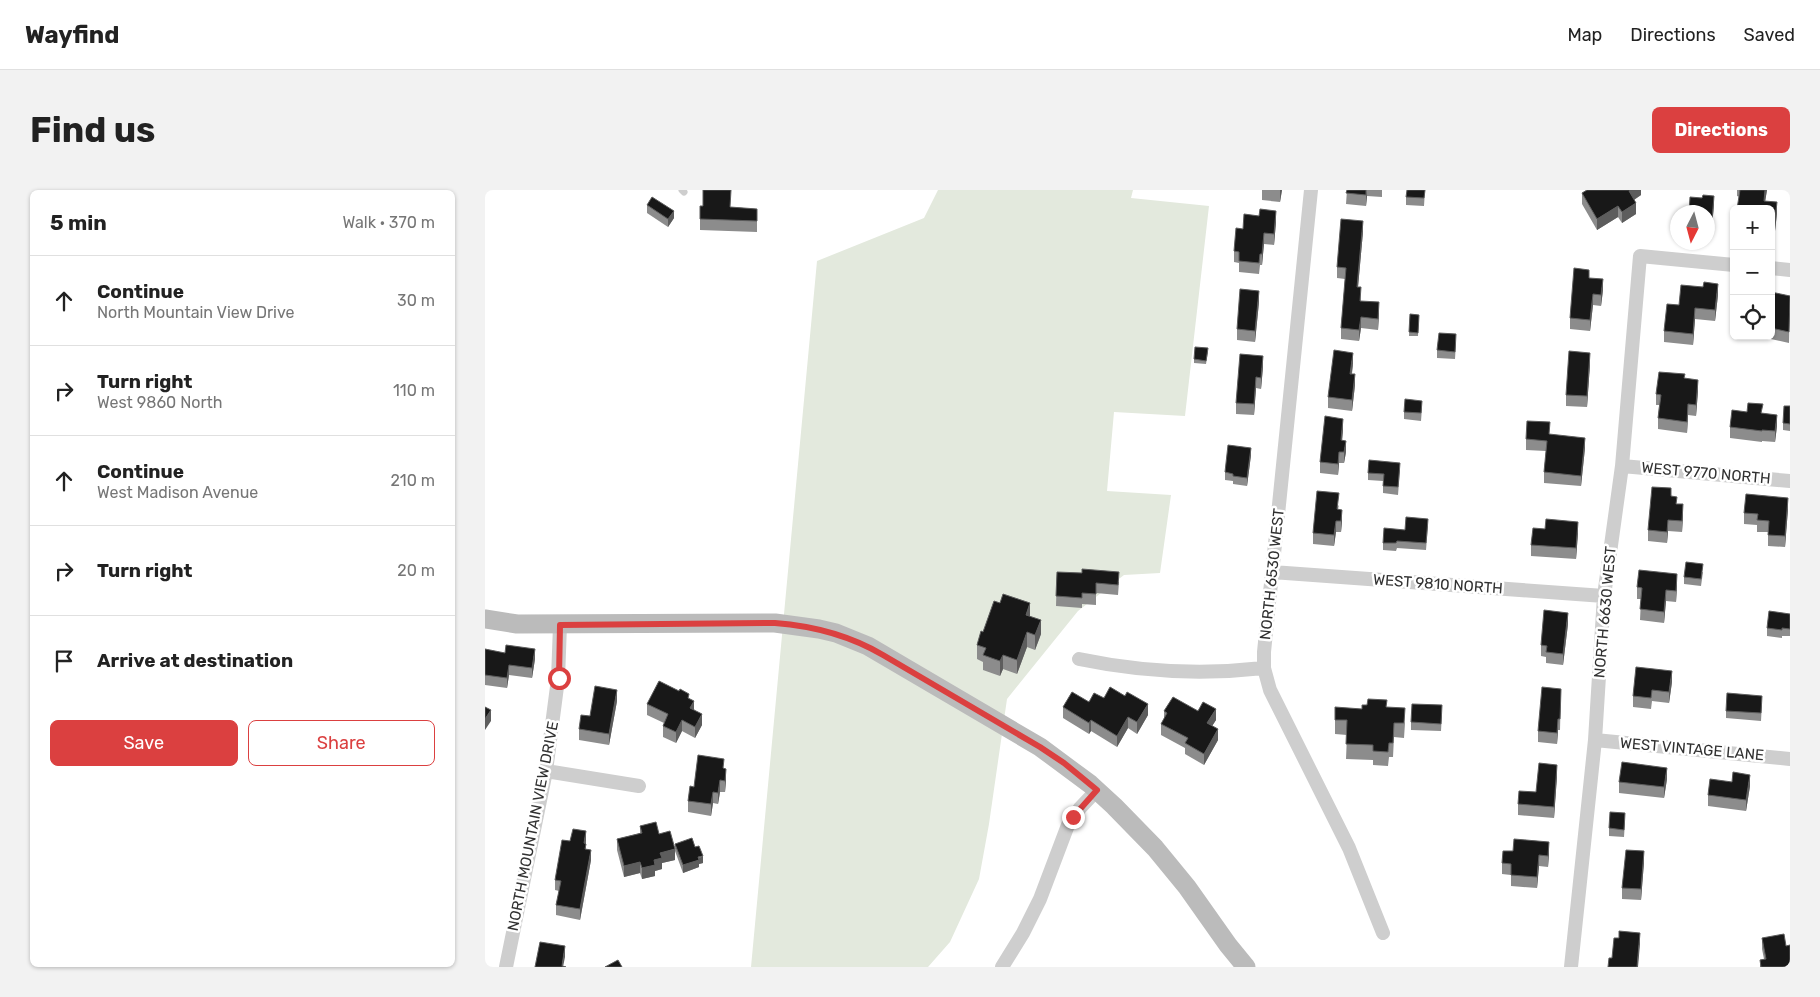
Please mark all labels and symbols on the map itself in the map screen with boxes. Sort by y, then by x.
north arrow [1670,205,1715,250]
street label: WEST 9770 NORTH [1641,458,1771,488]
street label: NORTH 6530 WEST [1256,507,1288,641]
street label: NORTH 6630 WEST [1590,545,1620,679]
street label: WEST 9810 NORTH [1373,570,1503,598]
route start [548,667,571,690]
street label: NORTH MOUNTAIN VIEW DRIVE [504,720,562,932]
street label: WEST VINTAGE LANE [1619,734,1765,764]
route end [1062,806,1085,829]

